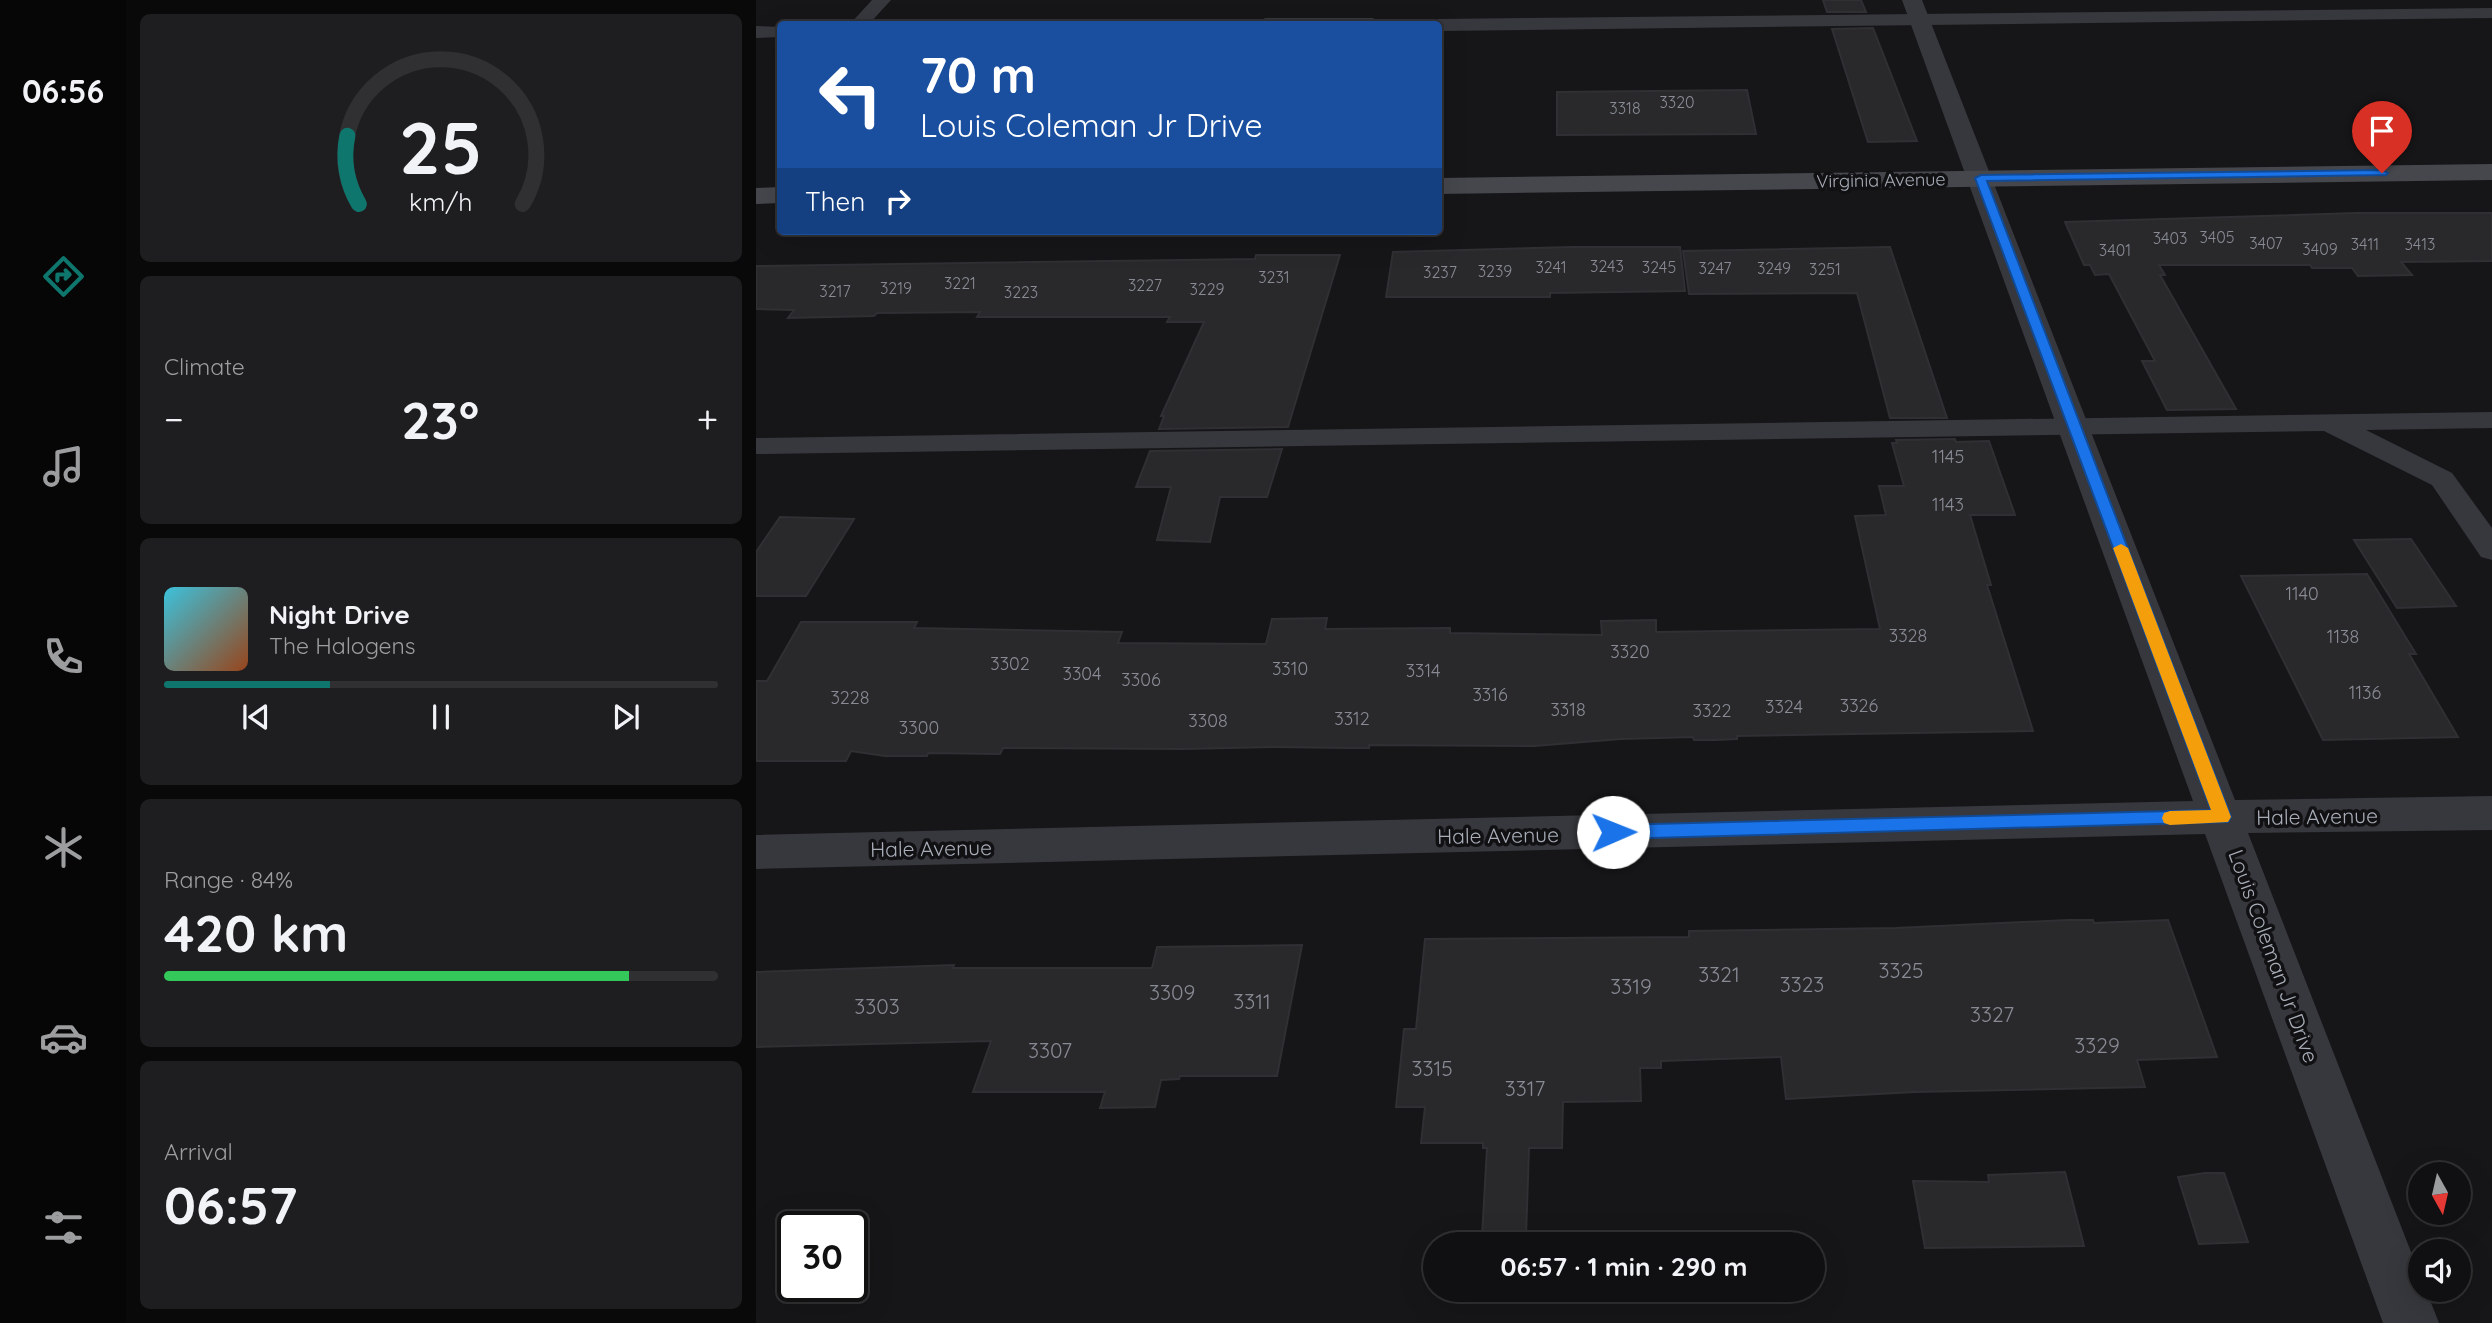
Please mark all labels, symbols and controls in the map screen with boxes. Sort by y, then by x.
text: 70 m [920,44,1036,105]
icon: left [805,49,896,140]
text: 06:56 [22,71,104,111]
house number: 3320 [1659,92,1695,112]
house number: 3318 [1609,98,1641,118]
text: 25 [399,101,483,192]
pin [2352,101,2412,173]
text: Louis Coleman Jr Drive [920,105,1263,145]
icon: arrive [2363,112,2401,150]
street label: Virginia Avenue [1816,167,1946,193]
icon: right [879,182,917,220]
text: Then [805,185,865,218]
text: km/h [409,186,473,217]
house number: 3405 [2199,227,2235,247]
house number: 3403 [2153,228,2187,248]
house number: 3407 [2249,233,2283,253]
house number: 3411 [2351,234,2379,254]
house number: 3413 [2404,234,2436,254]
house number: 3409 [2302,239,2338,259]
house number: 3401 [2099,240,2131,260]
icon: directions [39,252,88,301]
house number: 3243 [1590,256,1624,276]
house number: 3241 [1535,257,1567,277]
house number: 3245 [1642,257,1676,277]
house number: 3247 [1698,258,1732,278]
house number: 3249 [1757,258,1791,278]
house number: 3251 [1809,259,1841,279]
house number: 3239 [1478,261,1512,281]
house number: 3237 [1423,262,1457,282]
house number: 3231 [1258,267,1290,287]
house number: 3221 [944,273,976,293]
house number: 3227 [1128,275,1162,295]
house number: 3219 [880,278,912,298]
house number: 3229 [1189,279,1225,299]
house number: 3217 [819,281,851,301]
house number: 3223 [1004,282,1038,302]
text: Climate [164,352,245,381]
text: 23° [401,387,479,452]
text: − [164,395,184,443]
text: + [697,395,718,443]
icon: music [39,442,88,491]
house number: 1145 [1932,445,1964,468]
house number: 1143 [1932,493,1964,516]
house number: 1140 [2285,582,2319,605]
text: Night Drive [269,598,410,631]
house number: 3328 [1889,624,1927,647]
house number: 1138 [2327,625,2359,648]
text: The Halogens [269,631,416,660]
icon: phone [39,632,88,681]
house number: 3320 [1610,640,1650,663]
house number: 3302 [990,652,1030,675]
house number: 3310 [1272,657,1308,680]
house number: 3314 [1406,659,1440,682]
house number: 3304 [1062,662,1102,685]
house number: 3306 [1121,668,1161,691]
house number: 1136 [2349,681,2382,704]
house number: 3316 [1472,683,1508,706]
house number: 3228 [830,686,870,709]
house number: 3326 [1840,694,1879,717]
house number: 3324 [1765,695,1803,718]
icon: previous [237,698,275,736]
icon: pause [422,698,460,736]
icon: next [607,698,645,736]
house number: 3318 [1550,698,1586,721]
house number: 3322 [1693,699,1731,722]
house number: 3312 [1334,707,1370,730]
house number: 3308 [1188,709,1228,732]
house number: 3300 [899,716,939,739]
position arrow [1576,795,1650,869]
street label: Hale Avenue [2256,802,2378,830]
street label: Hale Avenue [1437,821,1559,849]
icon: climate [39,823,88,872]
street label: Hale Avenue [870,834,992,862]
street label: Louis Coleman Jr Drive [2223,846,2325,1066]
text: Range · 84% [164,865,293,894]
text: 420 km [164,900,348,965]
house number: 3325 [1878,957,1924,983]
house number: 3321 [1698,961,1740,987]
house number: 3323 [1780,971,1824,997]
house number: 3319 [1610,973,1652,999]
house number: 3309 [1149,979,1195,1005]
house number: 3311 [1233,988,1271,1014]
house number: 3303 [854,993,900,1019]
house number: 3327 [1970,1001,2014,1027]
icon: car [39,1013,88,1062]
house number: 3329 [2074,1032,2120,1058]
house number: 3307 [1028,1037,1072,1063]
house number: 3315 [1411,1055,1453,1081]
house number: 3317 [1505,1075,1545,1101]
text: Arrival [164,1137,233,1166]
north arrow [2408,1162,2471,1225]
map controls [2408,1162,2471,1302]
text: 06:57 [164,1172,297,1237]
icon: filters [39,1203,88,1252]
speed limit sign: 30 [777,1211,868,1302]
button: sound [2408,1239,2471,1302]
text: 06:57 · 1 min · 290 m [1500,1250,1748,1283]

